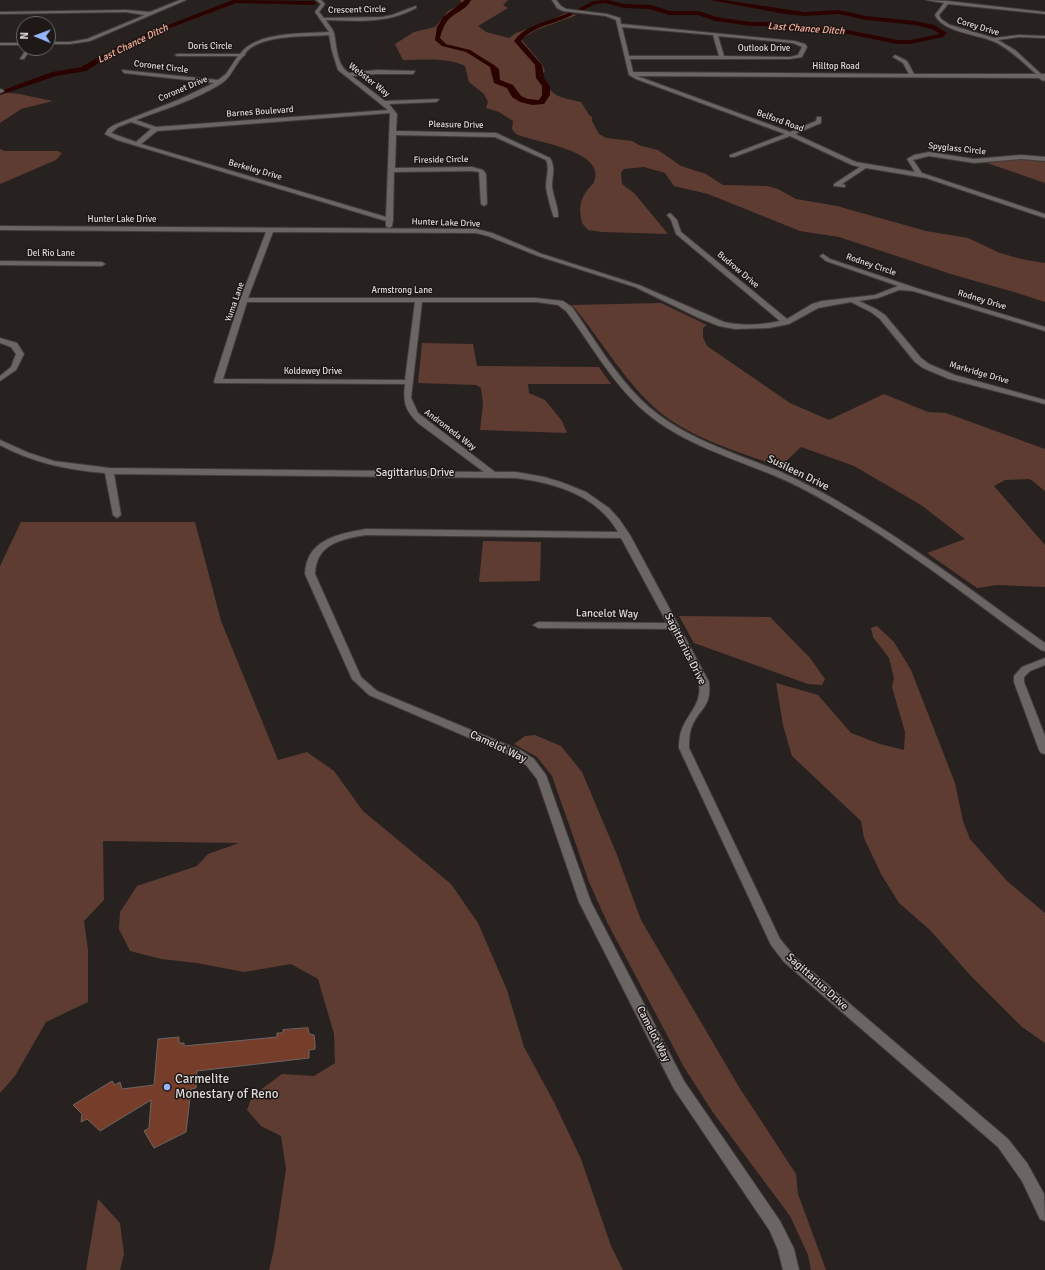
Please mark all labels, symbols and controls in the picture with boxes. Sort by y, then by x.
street label: Crescent Circle [328,4,386,16]
street label: Corey Drive [955,15,1001,39]
north arrow [16,16,56,56]
water label: Last Chance Ditch [767,20,845,38]
water label: Last Chance Ditch [96,22,170,66]
text: N [18,32,31,40]
street label: Doris Circle [188,42,232,52]
street label: Outlook Drive [738,44,790,54]
street label: Coronet Circle [133,58,189,76]
street label: Webster Way [346,61,392,99]
street label: Hilltop Road [812,62,860,72]
street label: Coronet Drive [157,74,209,104]
street label: Barnes Boulevard [226,104,294,120]
street label: Belford Road [755,107,805,135]
street label: Pleasure Drive [428,119,484,131]
street label: Spyglass Circle [928,141,986,157]
street label: Fireside Circle [414,154,468,166]
street label: Berkeley Drive [227,157,283,183]
street label: Hunter Lake Drive [88,215,156,225]
street label: Hunter Lake Drive [411,216,481,230]
street label: Del Rio Lane [27,249,75,259]
street label: Budrow Drive [715,249,761,291]
street label: Rodney Circle [844,251,898,279]
street label: Yuma Lane [223,281,247,323]
street label: Armstrong Lane [371,286,433,296]
street label: Rodney Drive [956,287,1008,313]
street label: Markridge Drive [948,359,1010,387]
street label: Koldewey Drive [284,367,342,377]
street label: Andromeda Way [422,407,478,453]
street label: Susileen Drive [765,452,831,494]
street label: Sagittarius Drive [376,466,454,480]
street label: Lancelot Way [576,607,638,621]
street label: Sagittarius Drive [661,611,709,687]
street label: Camelot Way [468,728,528,766]
street label: Sagittarius Drive [783,951,851,1013]
street label: Camelot Way [633,1004,673,1064]
place label: Carmelite Monestary of Reno [175,1072,279,1103]
marker: Carmelite Monestary of Reno [162,1082,172,1092]

